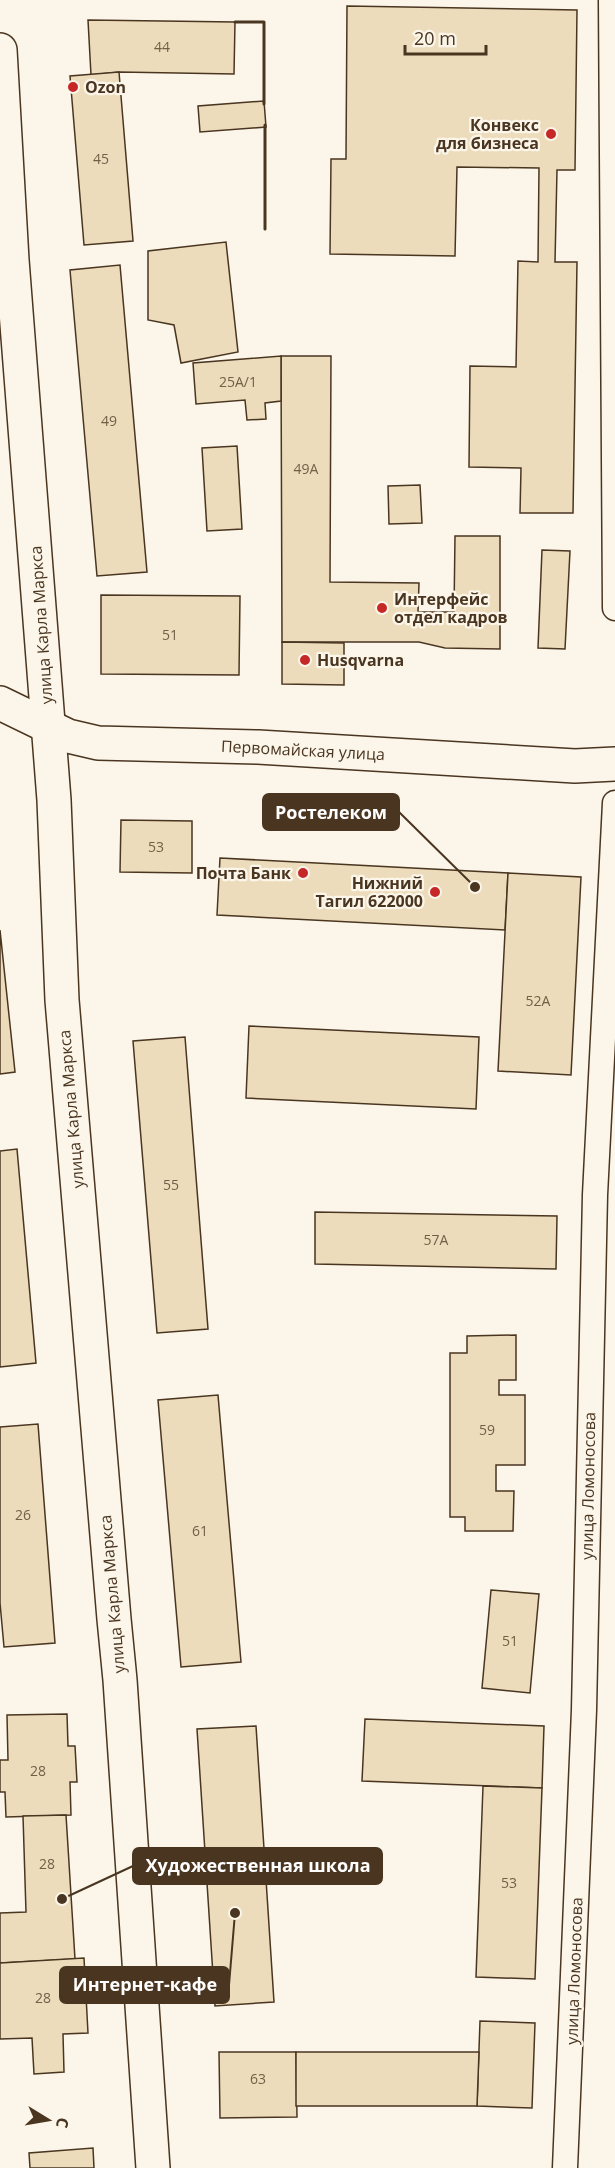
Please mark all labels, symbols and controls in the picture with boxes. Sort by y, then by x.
scale bar [405,18,486,56]
text: 20 m [414,26,456,50]
house number: 44 [154,37,170,56]
place label: Ozon [85,76,126,98]
marker: Ozon [66,80,80,94]
place label: Конвекс для бизнеса [436,114,539,154]
marker: Конвекс для бизнеса [544,127,558,141]
house number: 45 [93,149,109,168]
house number: 25А/1 [219,372,257,391]
house number: 49 [101,411,117,430]
house number: 49А [294,459,319,478]
street label: улица Карла Маркса [24,545,58,705]
place label: Интерфейс отдел кадров [394,588,508,628]
marker: Интерфейс отдел кадров [375,601,389,615]
house number: 51 [162,625,178,644]
place label: Husqvarna [317,649,404,671]
marker: Husqvarna [298,653,312,667]
street label: Первомайская улица [220,735,386,765]
callout: Ростелеком [263,794,399,830]
text: Ростелеком [275,800,387,824]
house number: 53 [148,837,164,856]
place label: Почта Банк [196,862,291,884]
marker: Почта Банк [296,866,310,880]
place label: Нижний Тагил 622000 [316,872,423,912]
marker: Нижний Тагил 622000 [428,885,442,899]
house number: 52А [526,991,551,1010]
street label: улица Карла Маркса [53,1029,89,1189]
house number: 55 [163,1175,179,1194]
house number: 57А [424,1230,449,1249]
street label: улица Ломоносова [576,1412,600,1560]
house number: 59 [479,1420,495,1439]
house number: 26 [15,1505,31,1524]
street label: улица Карла Маркса [94,1514,130,1674]
house number: 61 [192,1521,208,1540]
house number: 51 [502,1631,518,1650]
house number: 28 [30,1761,46,1780]
callout: Художественная школа [133,1848,382,1884]
text: Художественная школа [145,1853,371,1877]
house number: 28 [39,1854,55,1873]
house number: 53 [501,1873,517,1892]
street label: улица Ломоносова [560,1897,588,2045]
callout: Интернет-кафе [60,1967,229,2003]
text: Интернет-кафе [73,1972,217,1996]
house number: 28 [35,1988,51,2007]
house number: 63 [250,2069,266,2088]
north arrow [18,2090,78,2150]
text: С [51,2116,74,2130]

